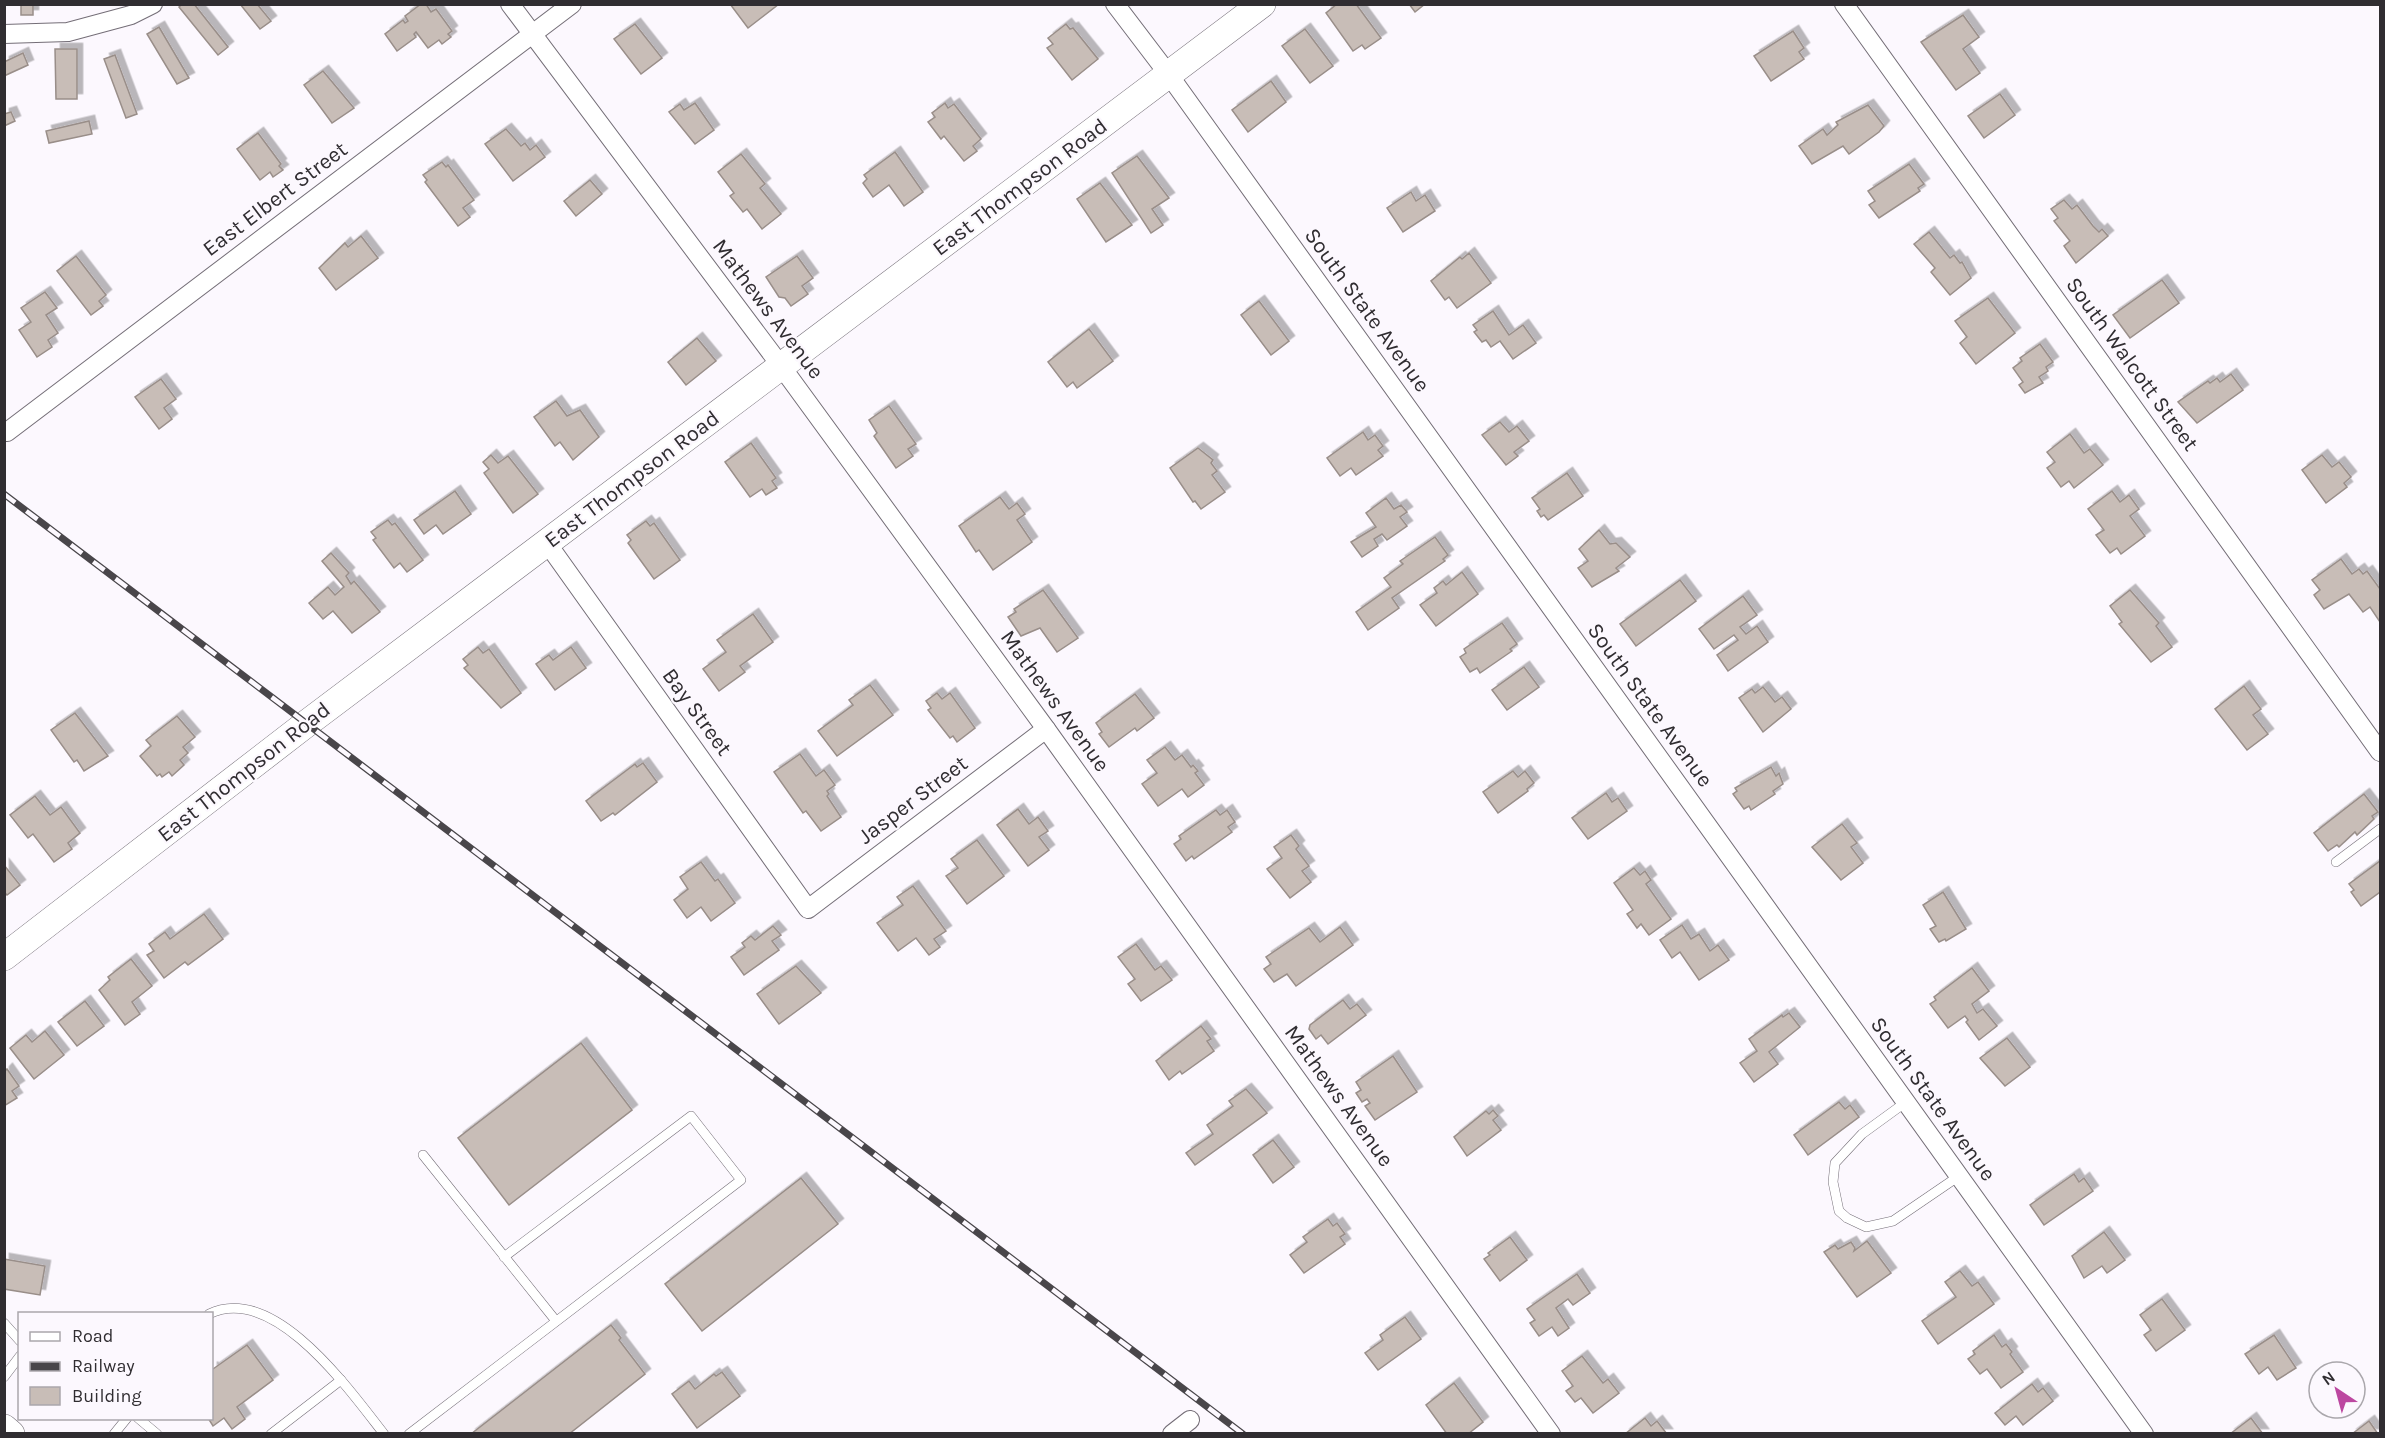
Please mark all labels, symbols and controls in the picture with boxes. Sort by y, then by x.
street label: East Thompson Road [928,113,1112,261]
street label: East Elbert Street [198,136,352,262]
street label: South State Avenue [1299,223,1435,397]
street label: Mathews Avenue [707,234,829,384]
street label: South Walcott Street [2060,272,2204,456]
street label: East Thompson Road [540,405,724,553]
street label: South State Avenue [1582,618,1718,792]
street label: Mathews Avenue [995,625,1115,777]
street label: Bay Street [657,663,737,761]
street label: East Thompson Road [152,696,336,848]
street label: Jasper Street [853,750,973,850]
street label: South State Avenue [1865,1012,2001,1186]
street label: Mathews Avenue [1279,1020,1399,1172]
legend [18,1312,213,1420]
text: Road [72,1325,113,1347]
text: Railway [72,1355,135,1377]
north arrow [2307,1360,2367,1420]
text: N [2318,1367,2339,1389]
text: Building [72,1385,142,1407]

